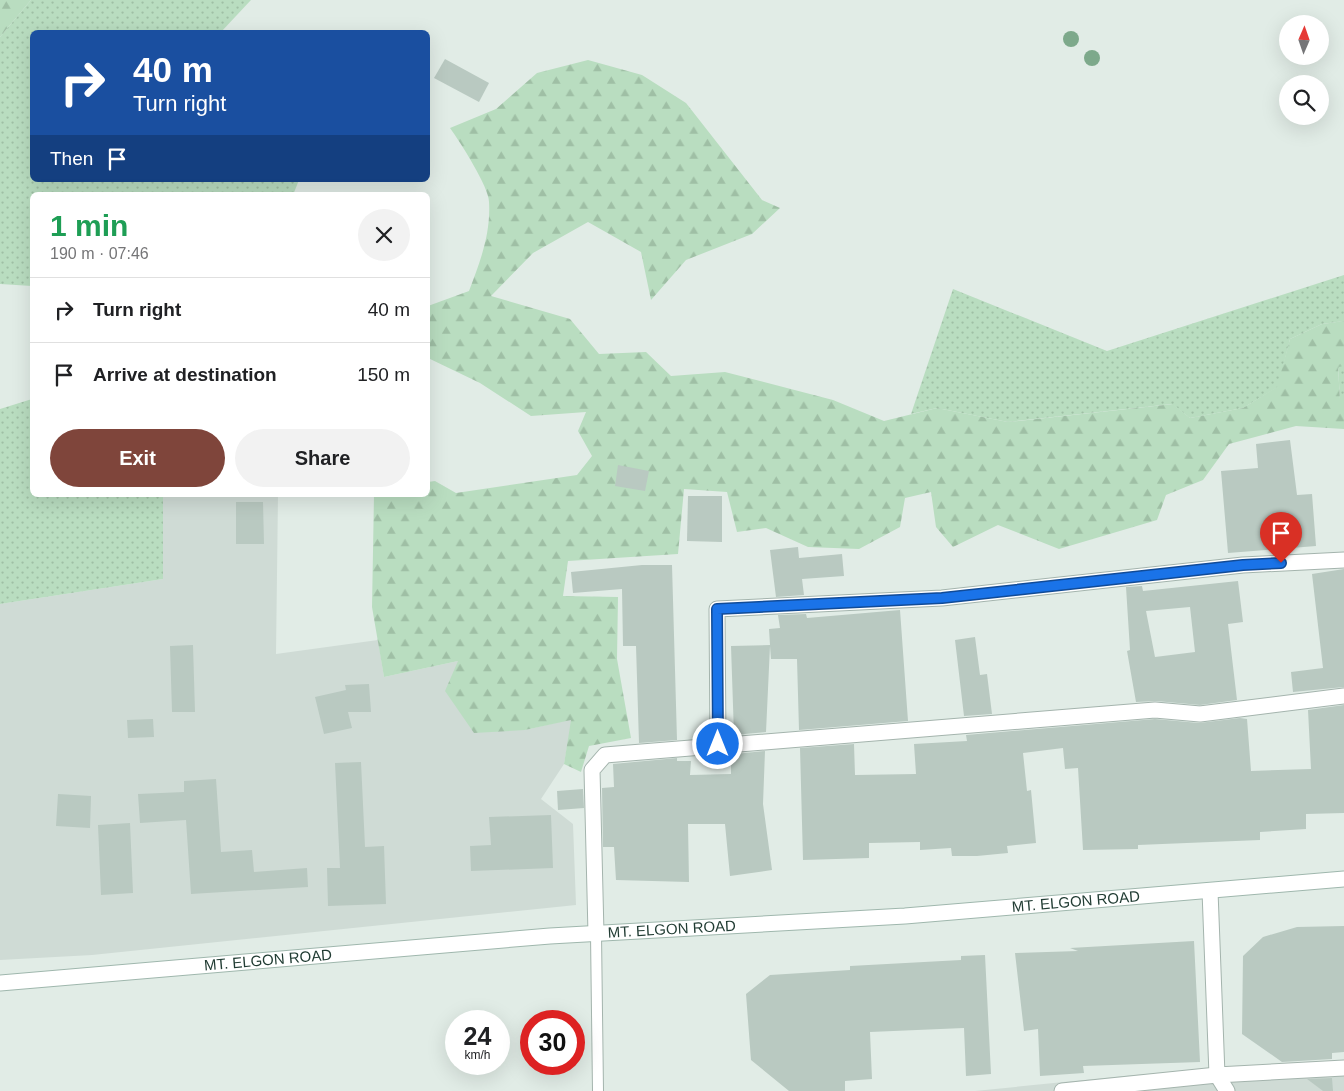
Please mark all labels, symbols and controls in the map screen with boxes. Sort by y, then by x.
north arrow [1279,15,1329,65]
map controls [1279,15,1329,125]
icon: right [50,50,115,115]
text: 40 m [133,50,213,89]
button: search [1279,75,1329,125]
text: Turn right [133,91,226,116]
icon: arrive [103,145,131,173]
text: Then [50,148,93,169]
text: 1 min [50,209,128,242]
button: close [358,209,410,261]
text: 190 m · 07:46 [50,245,149,262]
icon: right [50,296,78,324]
text: Turn right [93,299,181,320]
text: 40 m [368,299,410,320]
icon: arrive [50,361,78,389]
text: Arrive at destination [93,364,277,385]
text: 150 m [357,364,410,385]
button: Exit [50,429,225,487]
button: Share [235,429,410,487]
pin [1260,512,1302,563]
icon: arrive [1267,519,1295,547]
position arrow [691,717,743,769]
street label: MT. ELGON ROAD [1011,887,1141,915]
street label: MT. ELGON ROAD [607,917,737,941]
street label: MT. ELGON ROAD [203,946,333,974]
speed limit sign: 30 [520,1010,585,1075]
text: 24 [464,1022,491,1050]
text: km/h [464,1048,491,1062]

